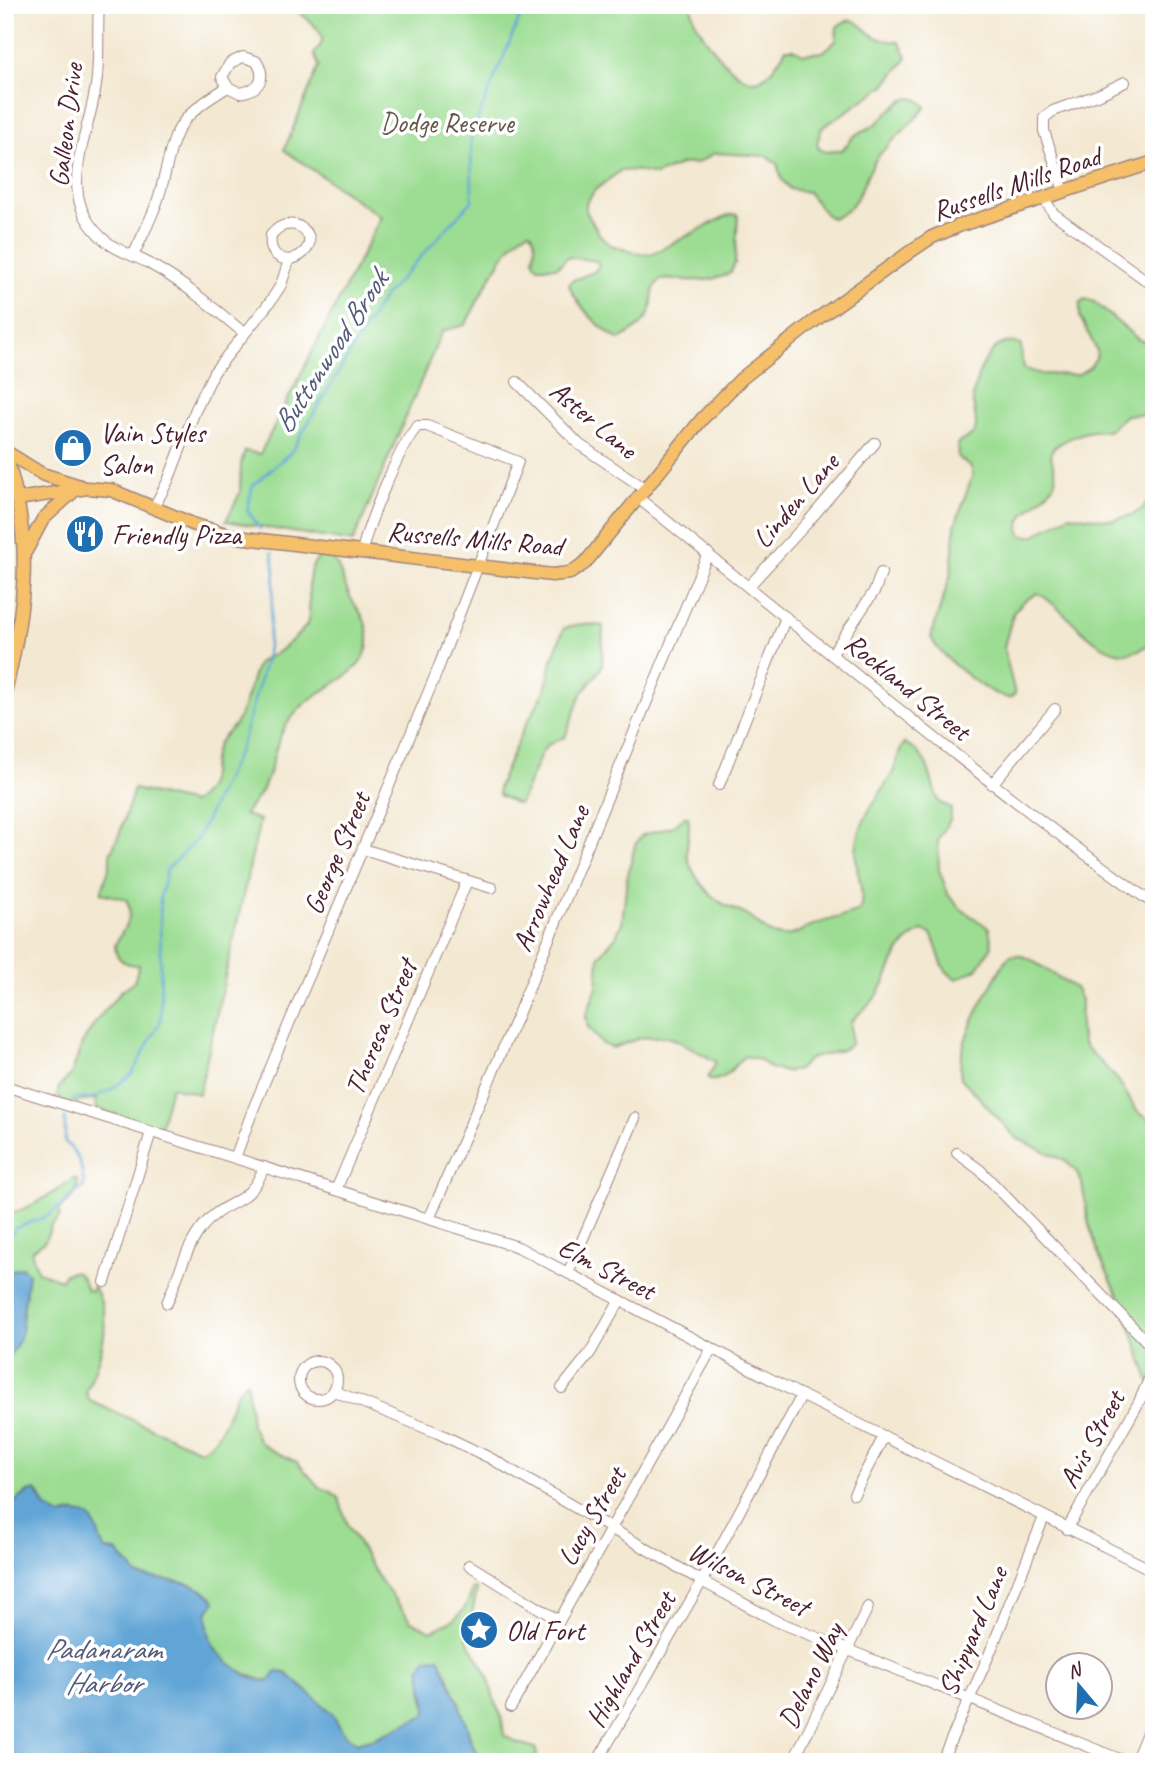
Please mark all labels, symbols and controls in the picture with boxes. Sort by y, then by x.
street label: Galleon Drive [41,60,91,189]
park label: Dodge Reserve [380,105,516,140]
street label: Russells Mills Road [927,137,1109,229]
water label: Buttonwood Brook [264,260,399,440]
street label: Aster Lane [543,373,646,467]
place label: Vain Styles Salon [100,415,207,482]
shop icon: Vain Styles Salon [52,427,94,469]
street label: Linden Lane [745,444,847,555]
restaurant icon: Friendly Pizza [64,513,106,555]
street label: Russells Mills Road [386,513,568,564]
place label: Friendly Pizza [112,517,243,552]
street label: Rockland Street [838,625,980,749]
street label: George Street [295,785,379,919]
street label: Arrowhead Lane [504,798,598,957]
street label: Theresa Street [336,951,426,1100]
street label: Elm Street [553,1229,663,1309]
street label: Avis Street [1051,1382,1134,1494]
street label: Lucy Street [549,1458,635,1572]
street label: Wilson Street [683,1533,818,1625]
street label: Shipyard Lane [930,1560,1016,1701]
street label: Highland Street [578,1583,685,1733]
place icon: Old Fort [458,1609,500,1651]
place label: Old Fort [506,1613,587,1648]
street label: Delano Way [770,1615,852,1734]
water label: Padanaram Harbor [45,1630,164,1702]
north arrow [1044,1652,1114,1722]
text: N [1064,1657,1086,1684]

